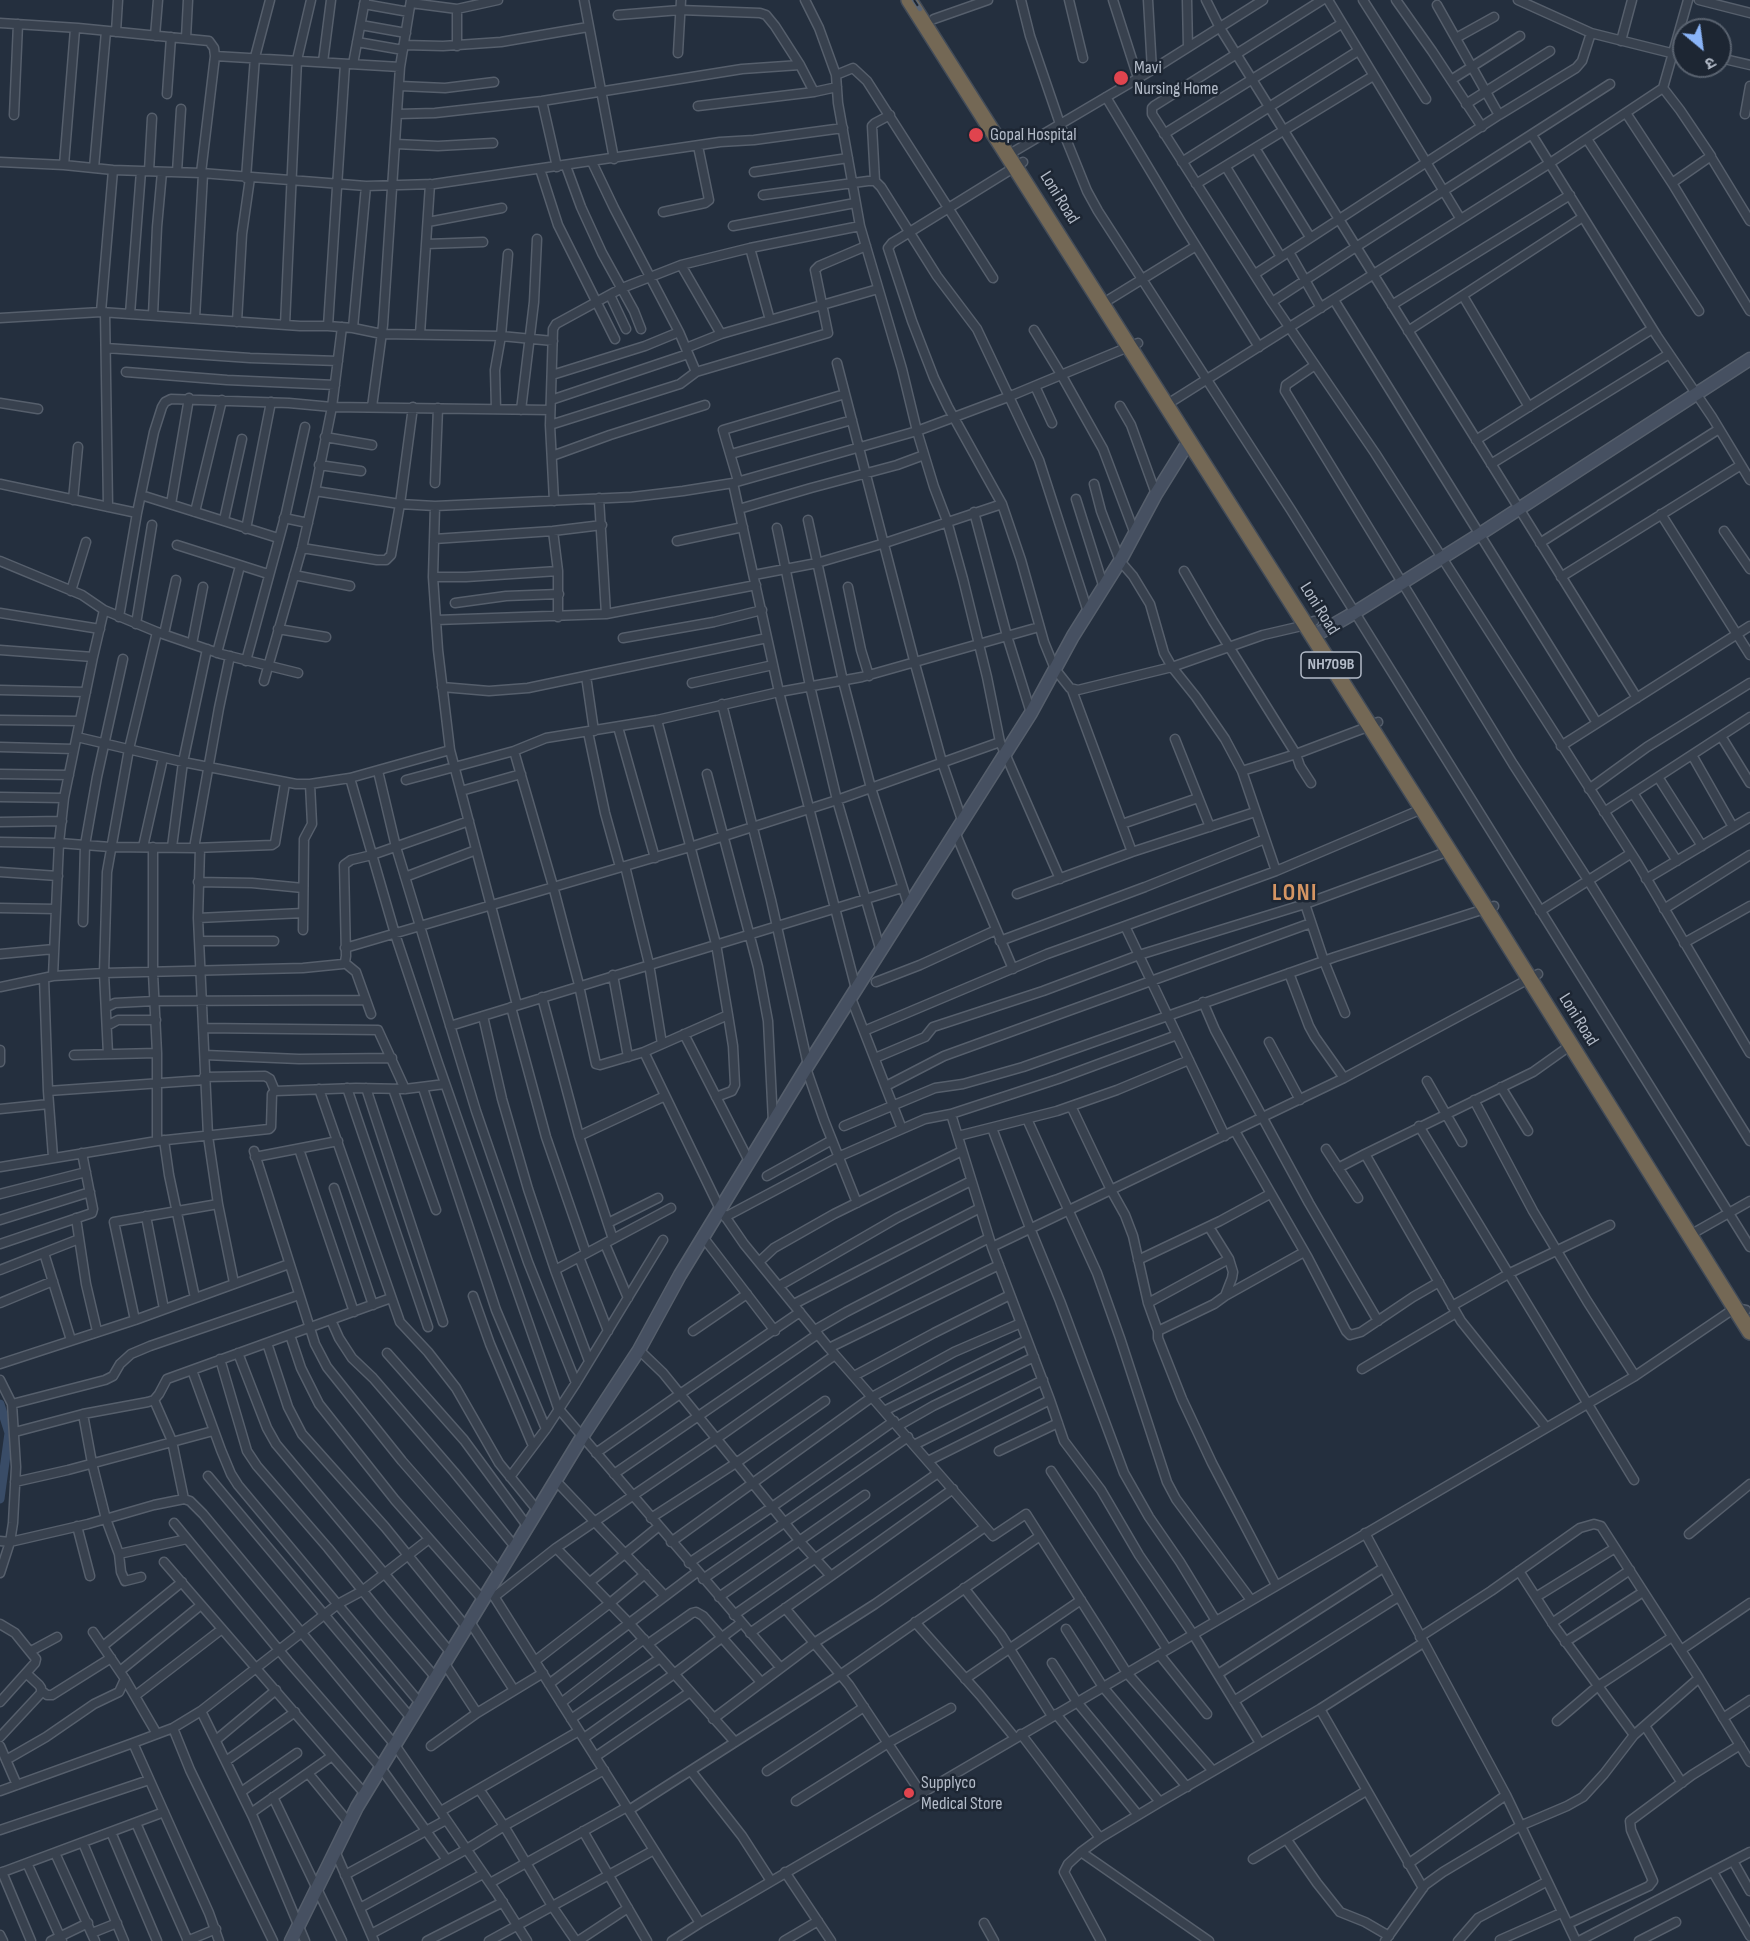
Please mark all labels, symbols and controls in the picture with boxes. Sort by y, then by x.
north arrow [1672,18,1732,78]
text: उ [1701,52,1719,73]
place label: Mavi Nursing Home [1134,57,1219,100]
marker: Mavi Nursing Home [1112,69,1130,87]
place label: Gopal Hospital [990,124,1077,146]
marker: Gopal Hospital [967,126,985,144]
street label: Loni Road [1035,168,1083,228]
street label: Loni Road [1295,579,1343,639]
road number: NH709B [1301,652,1361,678]
district label: LONI [1272,880,1318,908]
street label: Loni Road [1554,990,1602,1050]
place label: Supplyco Medical Store [921,1772,1003,1814]
marker: Supplyco Medical Store [902,1786,916,1800]

